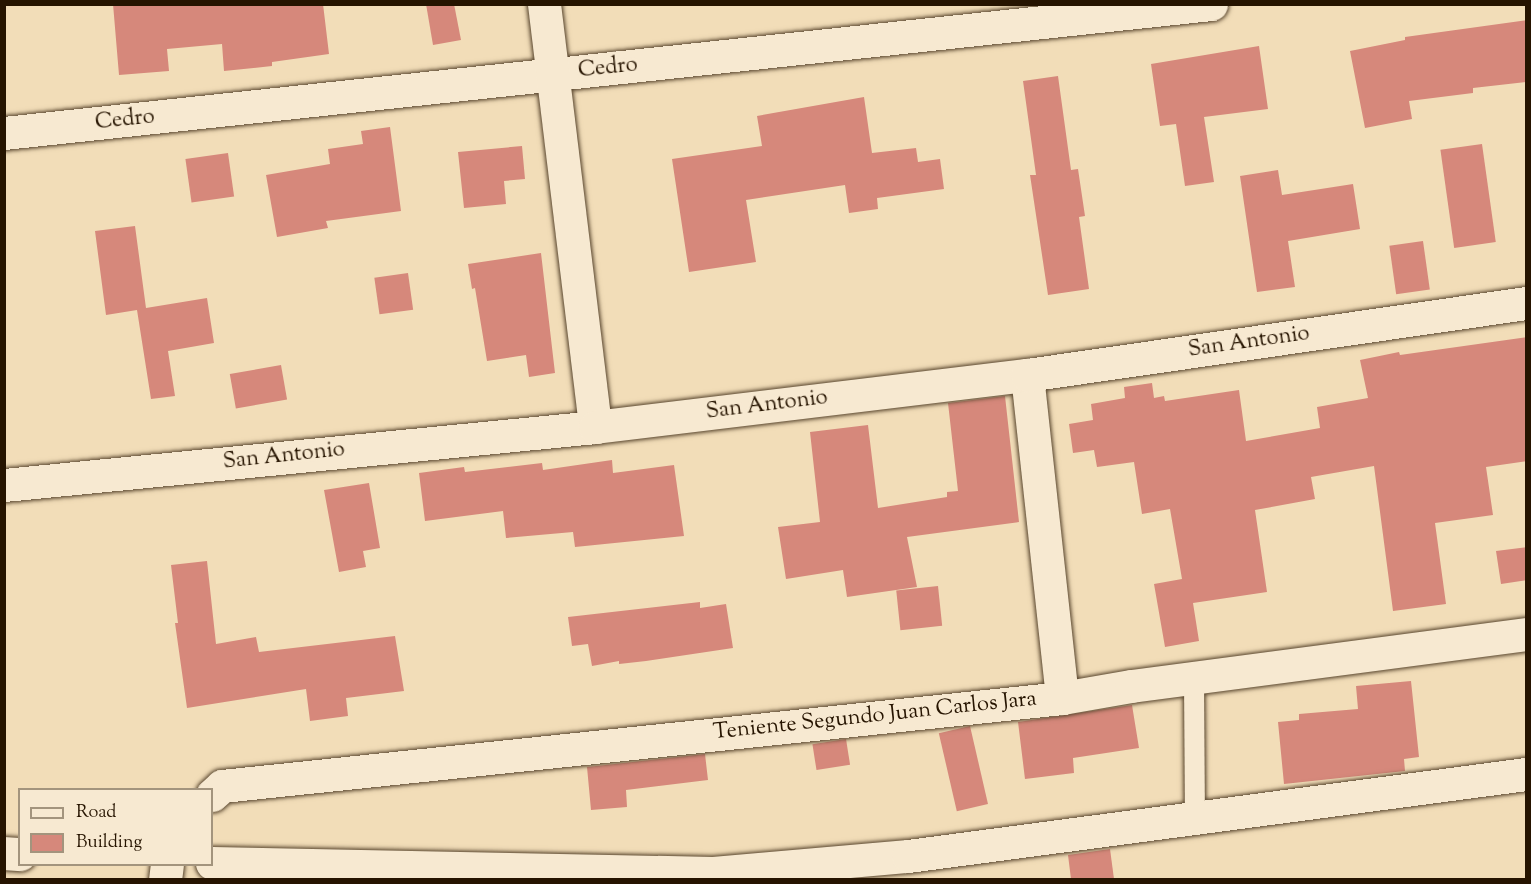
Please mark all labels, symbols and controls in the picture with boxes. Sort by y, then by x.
street label: Cedro [577,53,639,85]
street label: Cedro [94,105,156,137]
street label: San Antonio [1187,321,1311,365]
street label: San Antonio [705,385,829,427]
street label: San Antonio [222,437,346,477]
street label: Teniente Segundo Juan Carlos Jara [712,687,1038,747]
legend [18,788,213,866]
text: Road [76,800,116,826]
text: Building [76,830,142,856]

